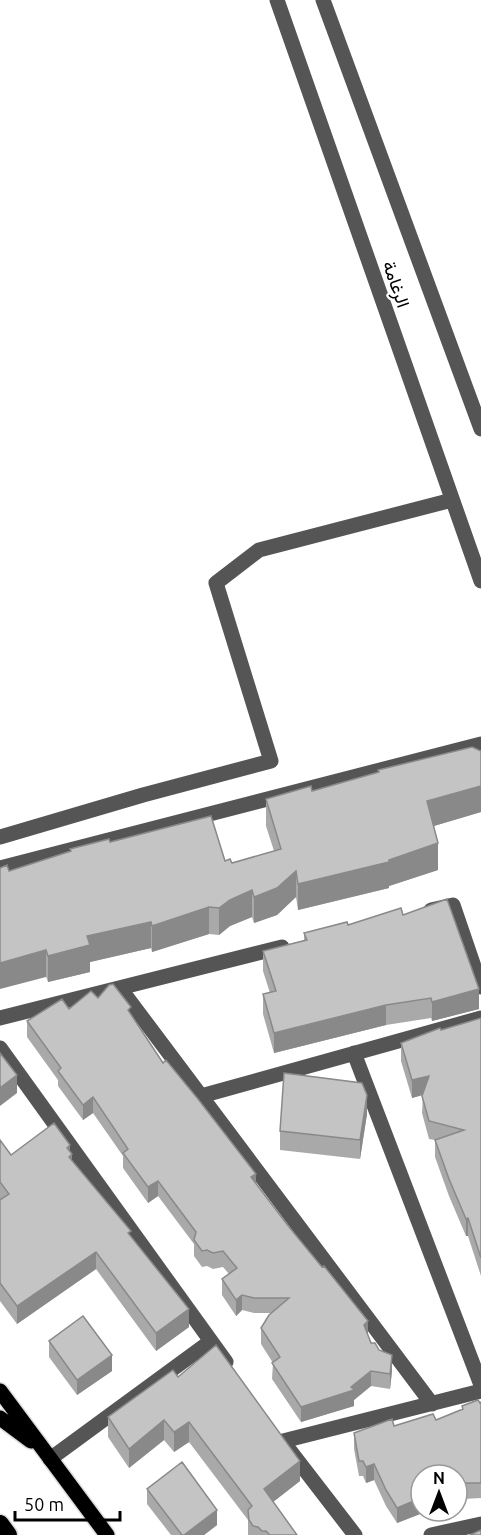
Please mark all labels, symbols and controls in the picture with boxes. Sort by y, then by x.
street label: الرغامة [378,258,414,311]
north arrow [409,1463,469,1523]
text: N [433,1469,445,1487]
scale bar [15,1484,120,1522]
text: 50 m [24,1494,64,1514]

